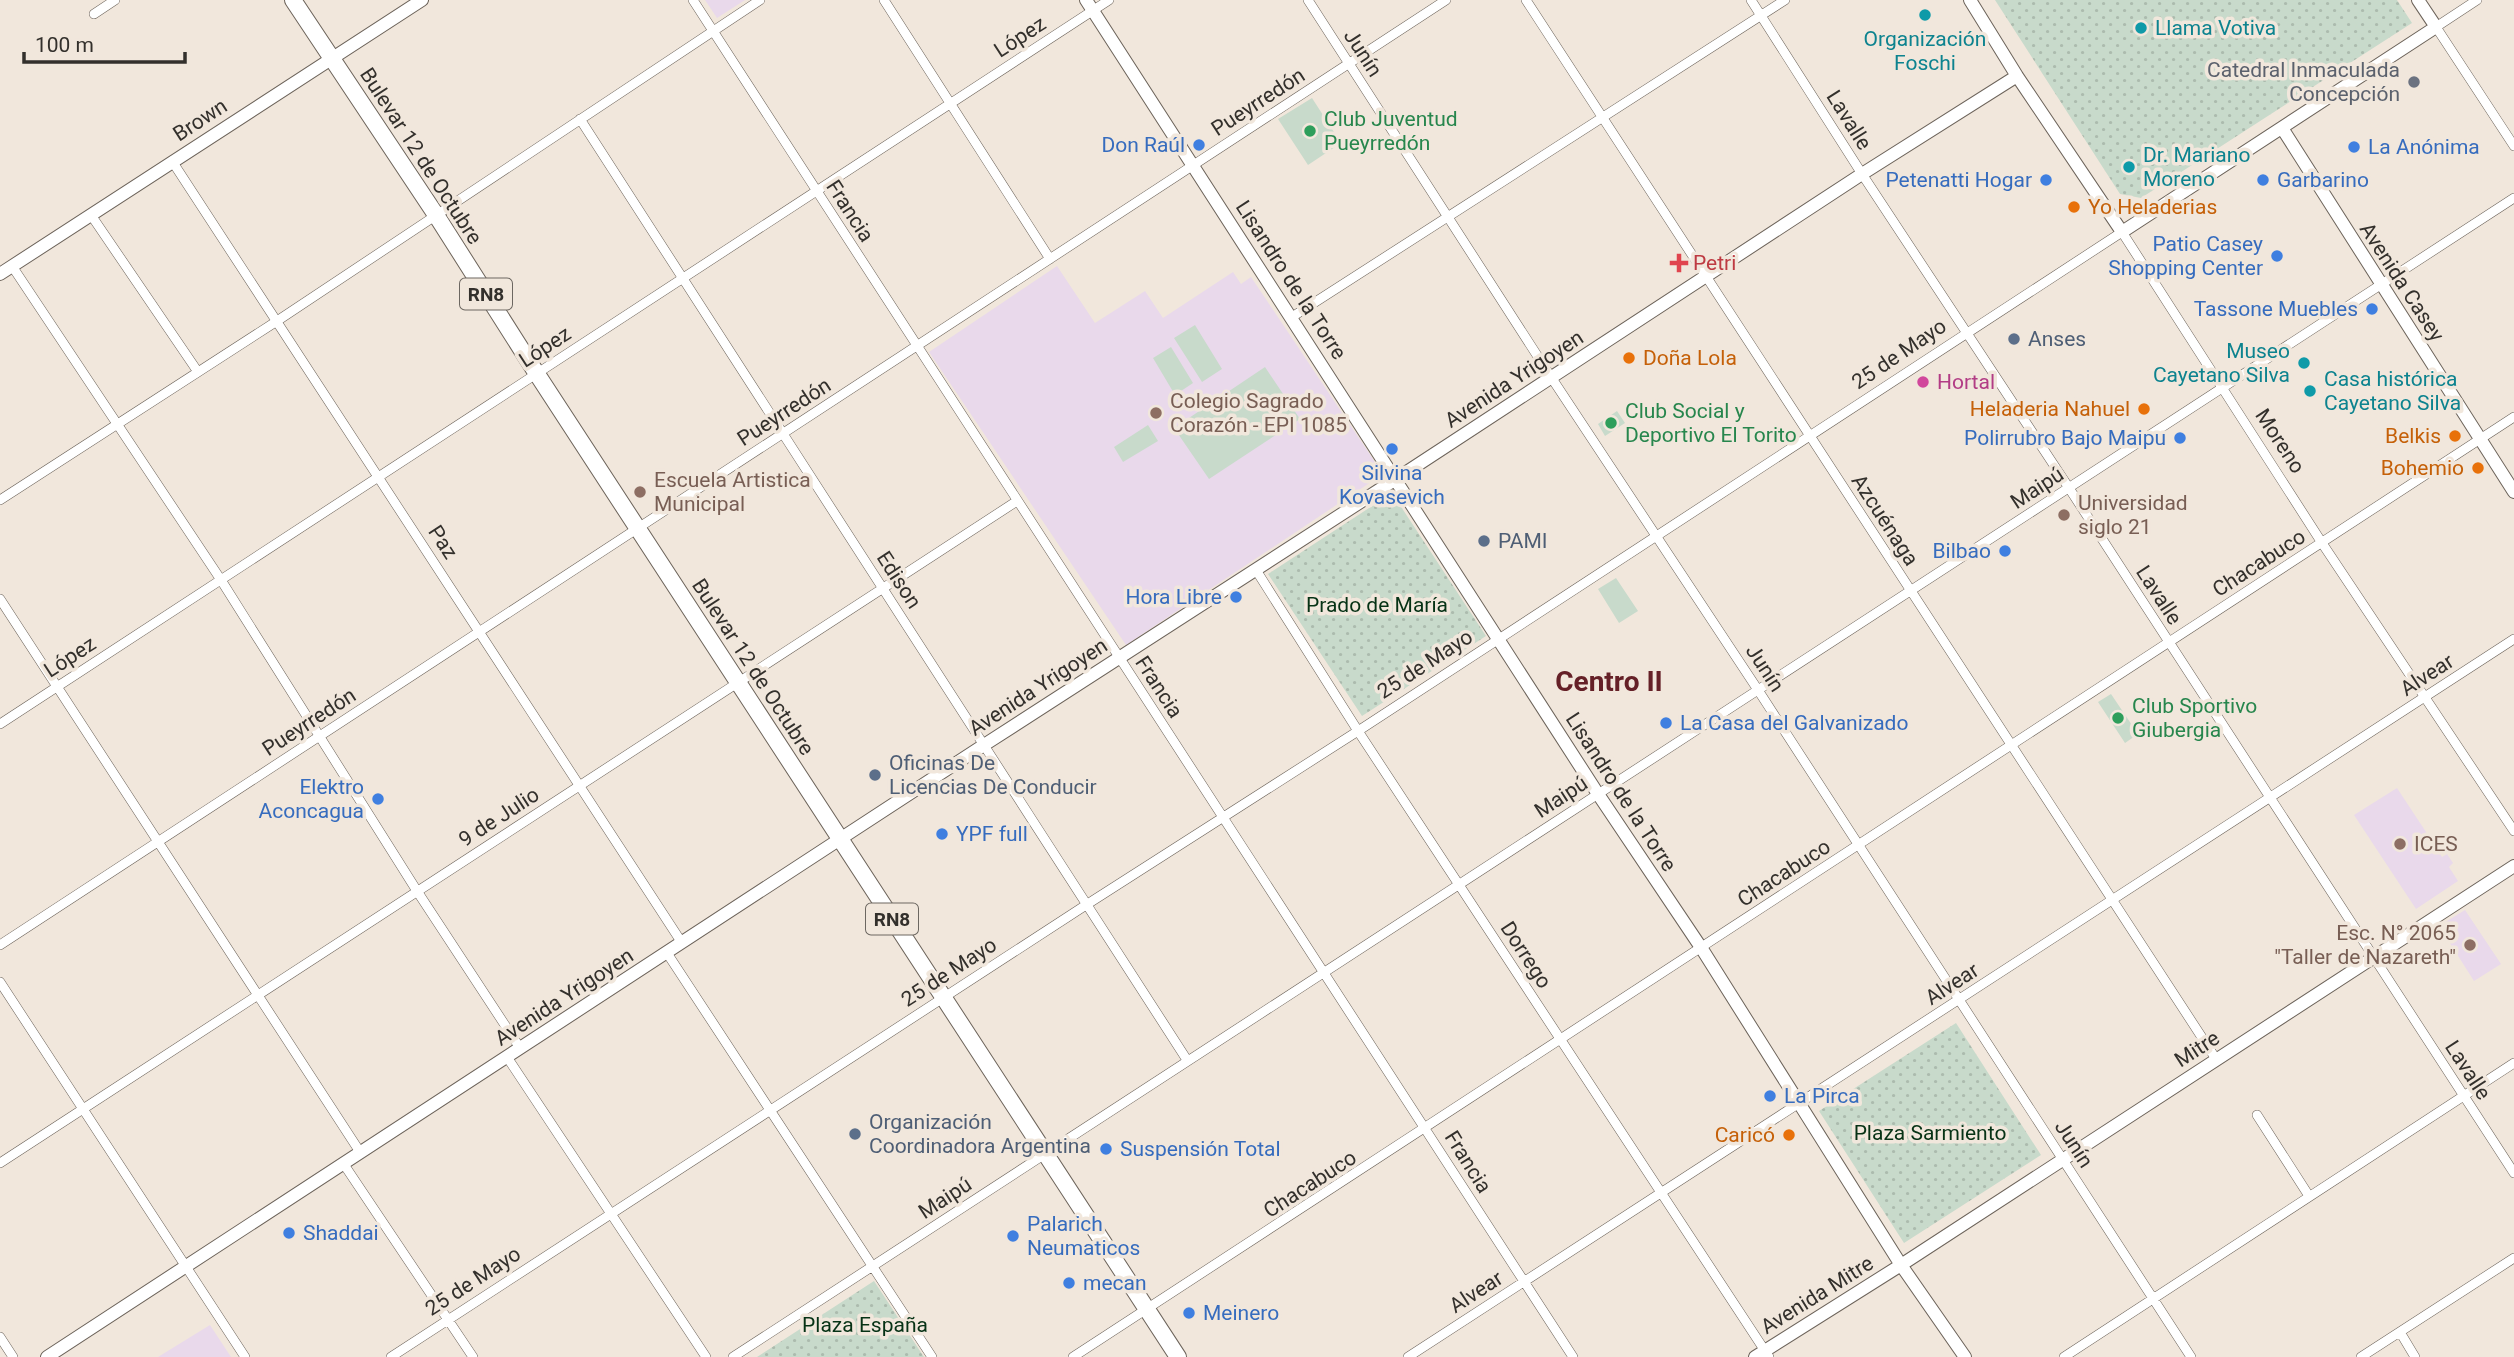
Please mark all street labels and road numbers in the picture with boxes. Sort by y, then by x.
street label: López [990,12,1050,62]
street label: Junín [1339,25,1387,81]
street label: Bulevar 12 de Octubre [355,63,487,249]
street label: Pueyrredón [1207,63,1309,141]
street label: Lavalle [1822,86,1876,154]
street label: Brown [169,94,231,146]
street label: Francia [821,176,879,246]
street label: Lisandro de la Torre [1231,196,1351,364]
street label: Avenida Casey [2355,218,2449,346]
road number: RN8 [460,278,512,310]
street label: 25 de Mayo [1847,314,1951,394]
street label: López [515,322,575,372]
street label: Avenida Yrigoyen [1440,325,1588,433]
street label: Pueyrredón [733,373,835,451]
street label: Moreno [2250,404,2310,478]
street label: Maipú [2006,462,2068,514]
street label: Azcuénaga [1847,470,1923,570]
street label: Paz [423,521,463,563]
street label: Chacabuco [2208,524,2310,602]
street label: Edison [872,547,926,613]
street label: Lavalle [2131,561,2187,629]
street label: Bulevar 12 de Octubre [687,574,819,760]
street label: 25 de Mayo [1373,624,1477,704]
street label: López [40,632,100,682]
street label: Avenida Yrigoyen [964,633,1112,741]
street label: Junín [1741,640,1789,696]
street label: Alvear [2396,649,2458,701]
street label: Francia [1130,652,1188,722]
street label: Pueyrredón [258,683,360,761]
street label: Lisandro de la Torre [1561,708,1681,876]
street label: Maipú [1530,771,1592,823]
street label: 9 de Julio [454,782,544,852]
street label: Chacabuco [1733,834,1835,912]
road number: RN8 [866,903,918,934]
street label: Dorrego [1496,917,1556,993]
street label: 25 de Mayo [897,932,1001,1012]
street label: Avenida Yrigoyen [490,943,638,1051]
street label: Alvear [1921,958,1983,1010]
street label: Mitre [2170,1026,2224,1072]
street label: Lavalle [2440,1036,2496,1104]
street label: Junín [2050,1116,2098,1172]
street label: Francia [1440,1127,1496,1197]
street label: Chacabuco [1259,1145,1361,1223]
street label: Maipú [914,1172,976,1224]
street label: 25 de Mayo [421,1241,525,1321]
street label: Avenida Mitre [1756,1251,1878,1339]
street label: Alvear [1445,1266,1507,1318]

